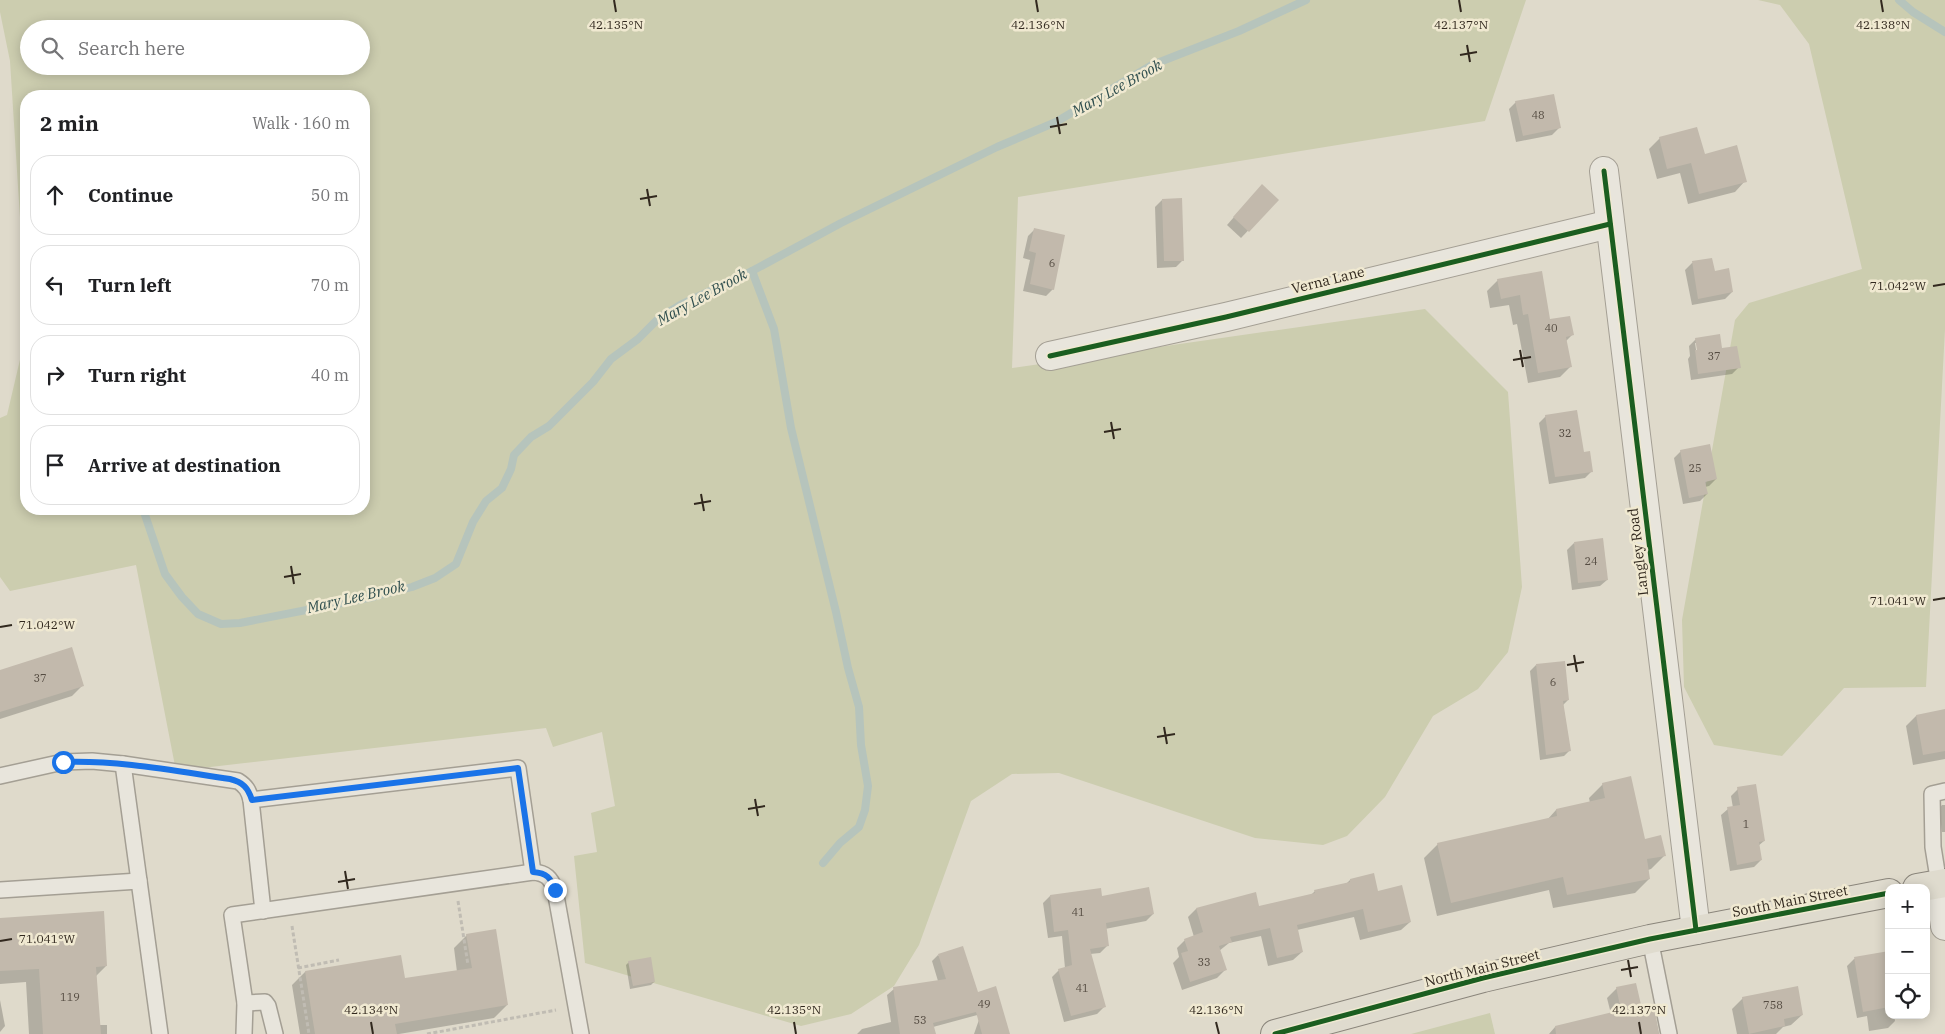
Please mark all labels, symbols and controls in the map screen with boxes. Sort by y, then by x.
text: 42.135°N [589,17,643,32]
text: 42.136°N [1011,17,1065,32]
text: 42.137°N [1434,17,1488,32]
text: 42.138°N [1856,17,1910,32]
search box [20,20,370,75]
icon: search [38,34,66,62]
text: Search here [78,36,185,60]
water label: Mary Lee Brook [1068,55,1165,121]
house number: 48 [1531,108,1545,122]
text: 2 min [40,109,99,137]
text: Walk · 160 m [252,113,350,133]
icon: ahead [41,181,69,209]
text: Continue [88,183,173,207]
text: 50 m [311,185,349,205]
house number: 6 [1049,256,1055,270]
street label: Verna Lane [1290,262,1366,298]
water label: Mary Lee Brook [653,264,750,330]
icon: left [41,271,69,299]
text: Turn left [88,273,171,297]
text: 70 m [311,275,349,295]
text: 71.042°W [1870,278,1927,293]
house number: 40 [1544,321,1558,335]
house number: 37 [1707,349,1721,363]
icon: right [41,361,69,389]
text: Turn right [88,363,186,387]
text: 40 m [311,365,349,385]
house number: 32 [1558,426,1572,440]
icon: arrive [41,451,69,479]
text: Arrive at destination [88,453,281,477]
house number: 25 [1688,461,1702,475]
street label: Langley Road [1624,507,1652,597]
house number: 24 [1584,554,1598,568]
water label: Mary Lee Brook [304,576,407,617]
text: 71.041°W [1870,593,1927,608]
text: 71.042°W [19,617,76,632]
house number: 37 [33,671,47,685]
house number: 6 [1550,675,1556,689]
route start [52,751,75,774]
house number: 1 [1743,817,1749,831]
route end [544,879,567,902]
street label: South Main Street [1731,881,1849,921]
map controls [1885,884,1930,1019]
button: + [1885,884,1930,929]
house number: 41 [1071,905,1085,919]
button: − [1885,929,1930,974]
text: 71.041°W [19,931,76,946]
street label: North Main Street [1423,945,1541,991]
house number: 33 [1197,955,1211,969]
button: locate [1885,974,1930,1019]
house number: 41 [1075,981,1089,995]
house number: 119 [60,990,80,1004]
house number: 49 [977,997,991,1011]
house number: 758 [1763,998,1783,1012]
text: 42.134°N [344,1002,398,1017]
text: 42.135°N [767,1002,821,1017]
text: 42.136°N [1189,1002,1243,1017]
text: 42.137°N [1612,1002,1666,1017]
house number: 53 [913,1013,927,1027]

